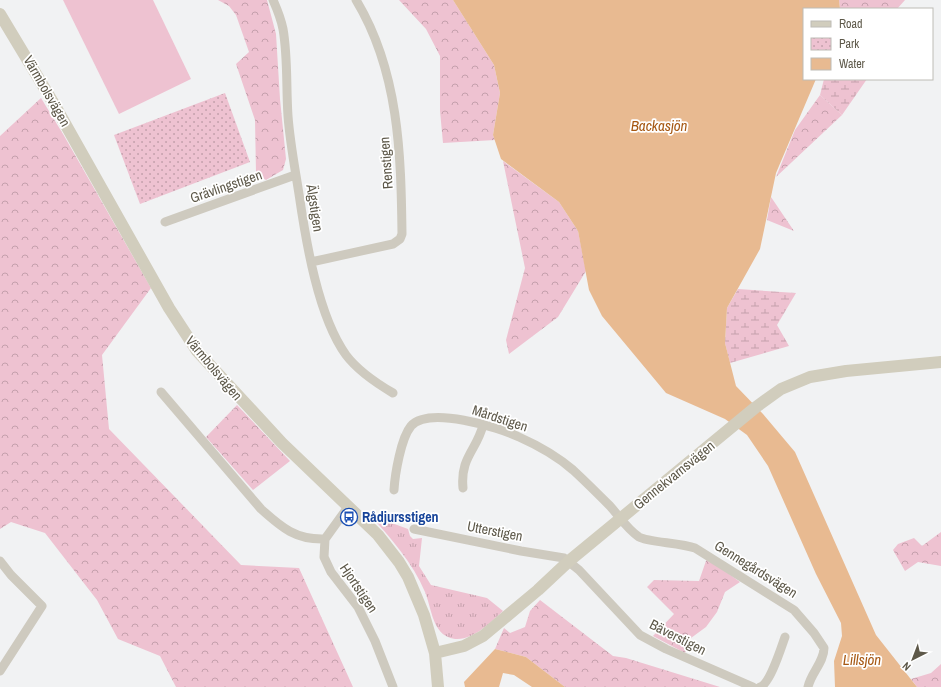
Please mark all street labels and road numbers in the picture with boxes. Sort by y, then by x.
street label: Värmbolsvägen [19,52,75,130]
street label: Renstigen [375,136,397,190]
street label: Grävlingstigen [188,165,264,207]
street label: Älgstigen [302,182,328,233]
street label: Värmbolsvägen [182,332,246,404]
street label: Mårdstigen [470,401,530,435]
street label: Gennekvarnsvägen [630,437,718,513]
street label: Utterstigen [466,517,524,545]
street label: Gennegårdsvägen [711,536,801,602]
street label: Hjortstigen [336,560,382,616]
street label: Bäverstigen [647,615,709,659]

